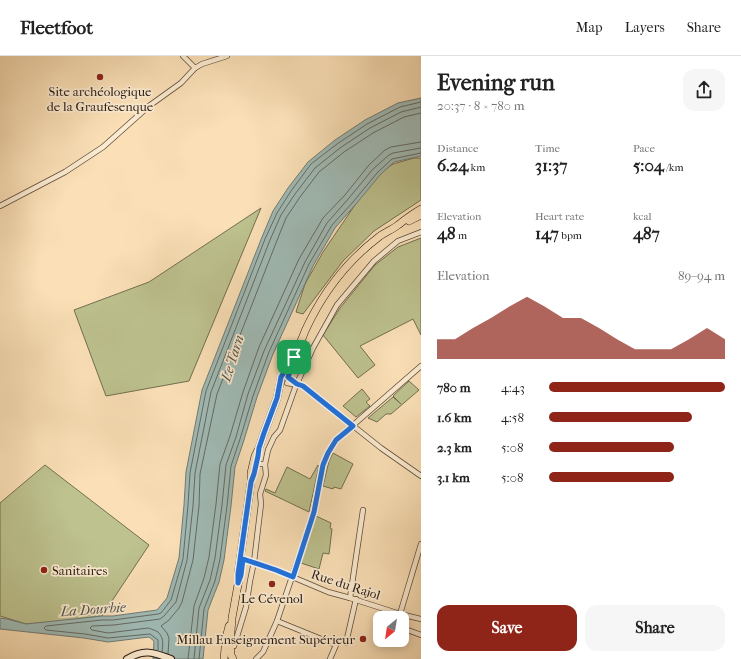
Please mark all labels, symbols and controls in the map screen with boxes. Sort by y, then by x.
text: Fleetfoot [20,17,93,39]
text: Map [576,19,603,36]
text: Layers [625,19,665,36]
text: Share [687,19,721,36]
button: share [683,69,725,111]
text: Evening run [437,70,555,96]
marker: Site archéologique de la Graufesenque [95,72,105,82]
place label: Site archéologique de la Graufesenque [47,84,154,114]
text: 20:37 · 8 × 780 m [437,98,525,113]
text: Distance [437,142,478,155]
text: Time [535,142,560,155]
text: Pace [633,142,655,155]
text: 6.24 [437,155,468,175]
text: 31:37 [535,155,567,175]
text: 5:04 [633,155,664,175]
text: km [468,161,485,174]
text: /km [664,161,684,174]
text: Elevation [437,210,481,223]
text: Heart rate [535,210,584,223]
text: kcal [633,210,652,223]
text: 48 [437,223,456,243]
text: 147 [535,223,559,243]
text: 487 [633,223,660,243]
text: m [456,229,467,242]
text: bpm [559,229,582,242]
text: Elevation [437,268,490,283]
text: 89–94 m [678,268,725,283]
water label: Le Tarn [217,333,248,384]
pin [277,340,311,374]
icon: arrive [283,346,305,368]
text: 780 m [437,380,471,395]
text: 4:43 [501,380,525,395]
text: 1.6 km [437,410,471,425]
text: 4:58 [501,410,524,425]
text: 2.3 km [437,440,472,455]
text: 5:08 [501,440,523,455]
text: 3.1 km [437,470,470,485]
text: 5:08 [501,470,523,485]
place label: Sanitaires [52,563,107,578]
marker: Sanitaires [39,565,49,575]
street label: Rue du Rajol [309,566,383,603]
marker: Le Cévenol [267,579,277,589]
place label: Le Cévenol [241,591,304,606]
water label: La Dourbie [59,599,127,620]
button: Save [437,605,577,651]
button: Share [585,605,725,651]
north arrow [373,611,409,647]
map controls [373,611,409,647]
place label: Millau Enseignement Supérieur [176,632,355,647]
marker: Millau Enseignement Supérieur [358,634,368,644]

